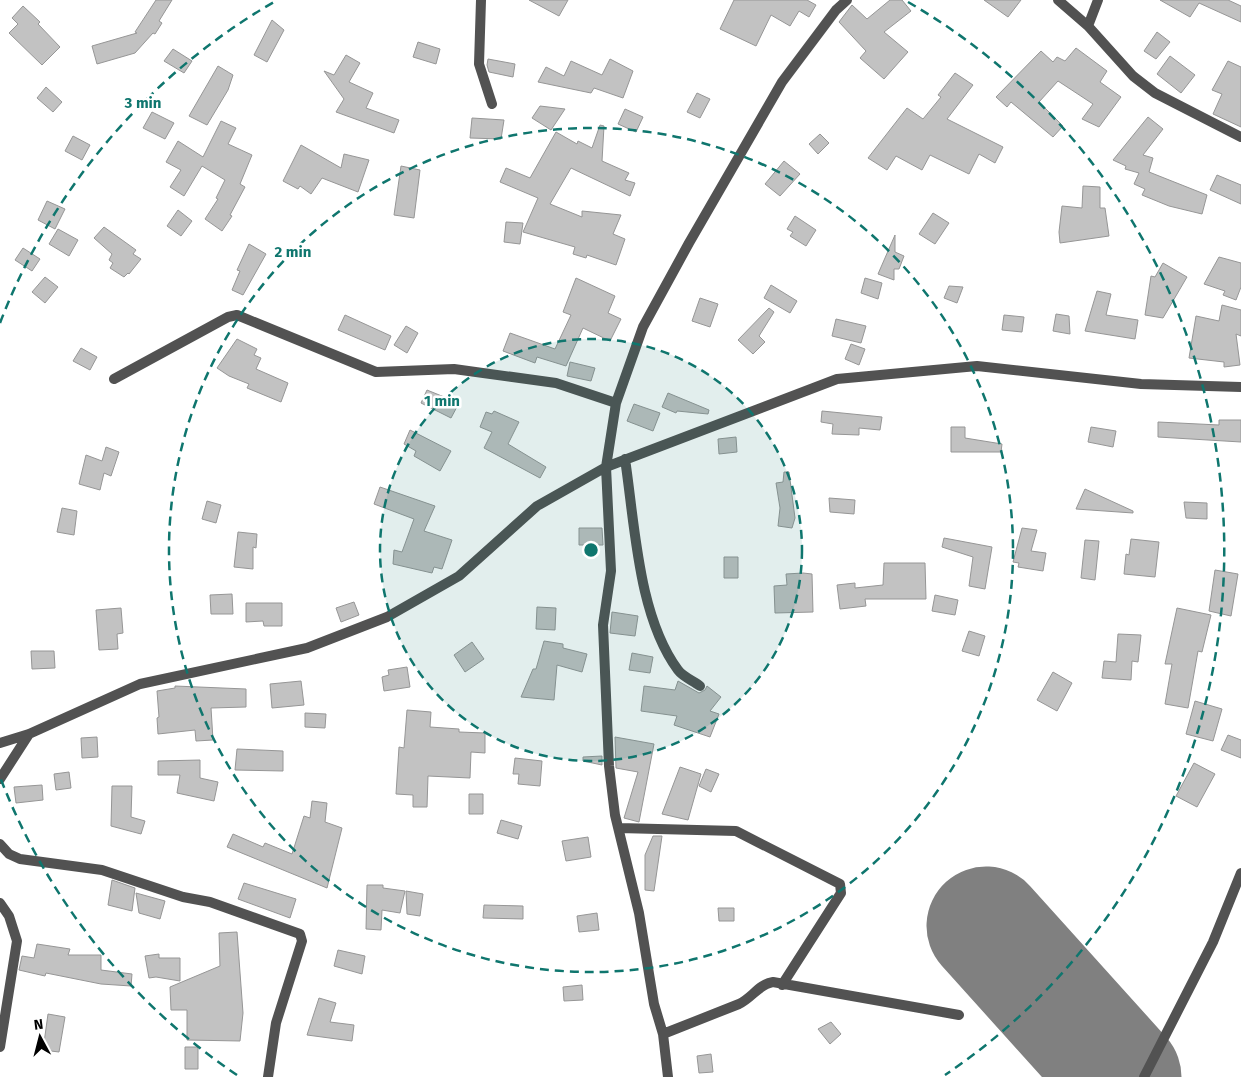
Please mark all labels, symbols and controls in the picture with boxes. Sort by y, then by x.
text: 3 min [124,94,161,112]
text: 2 min [275,243,311,261]
text: 1 min [424,392,460,410]
centre of rings [582,541,600,559]
north arrow [15,1012,65,1062]
text: N [33,1016,44,1034]

